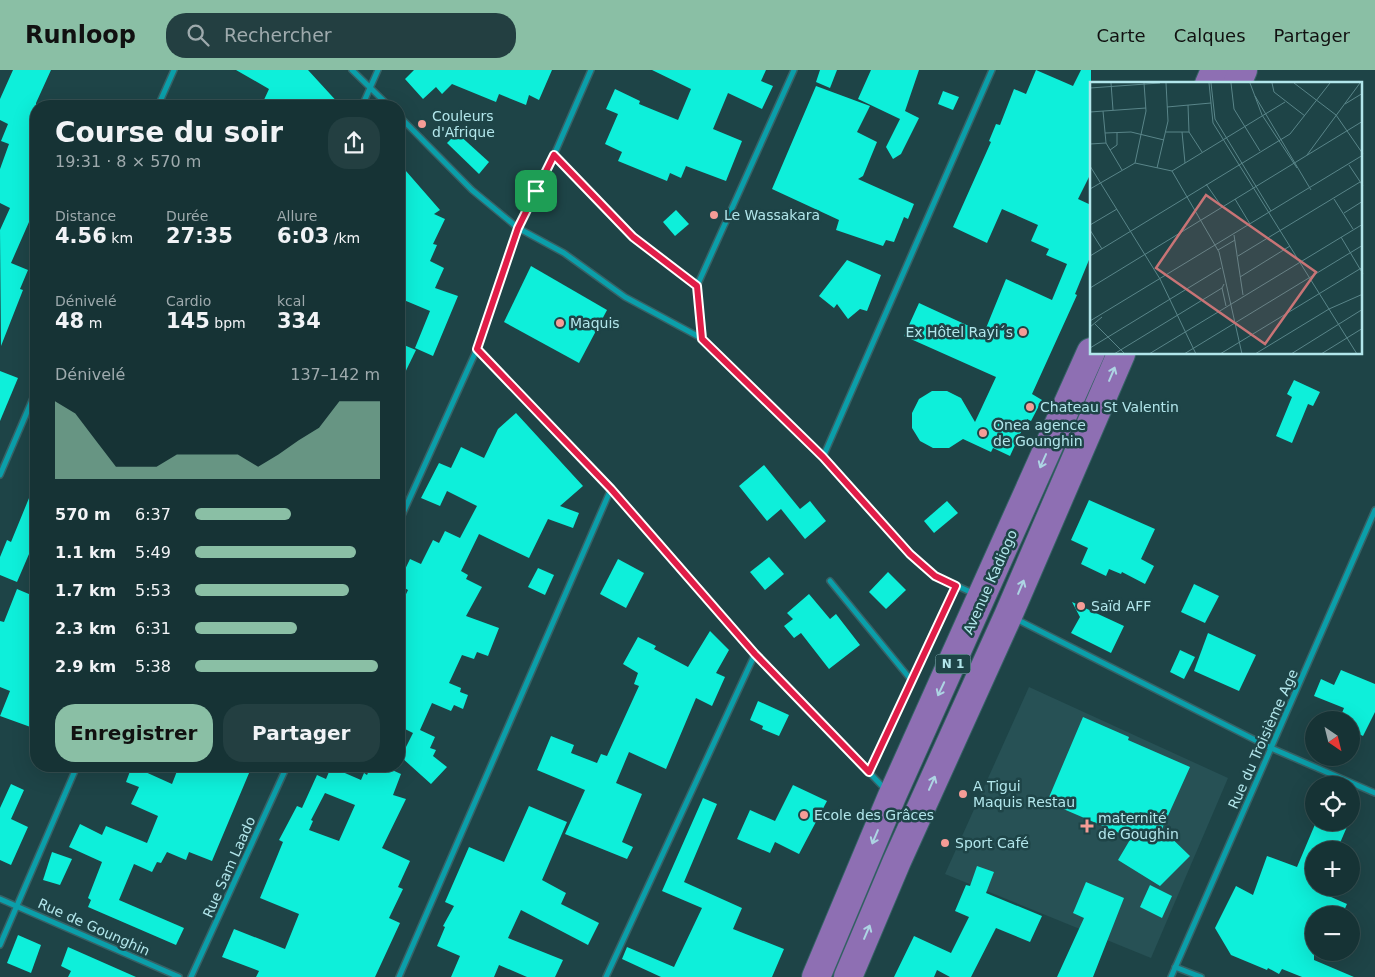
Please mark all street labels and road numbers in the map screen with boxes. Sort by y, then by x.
street label: Avenue Kadiogo [960,527,1020,637]
road number: N 1 [936,654,970,674]
street label: Rue du Troisième Age [1225,667,1301,811]
street label: Rue Sam Laado [200,814,258,920]
street label: Rue de Gounghin [36,895,152,959]

